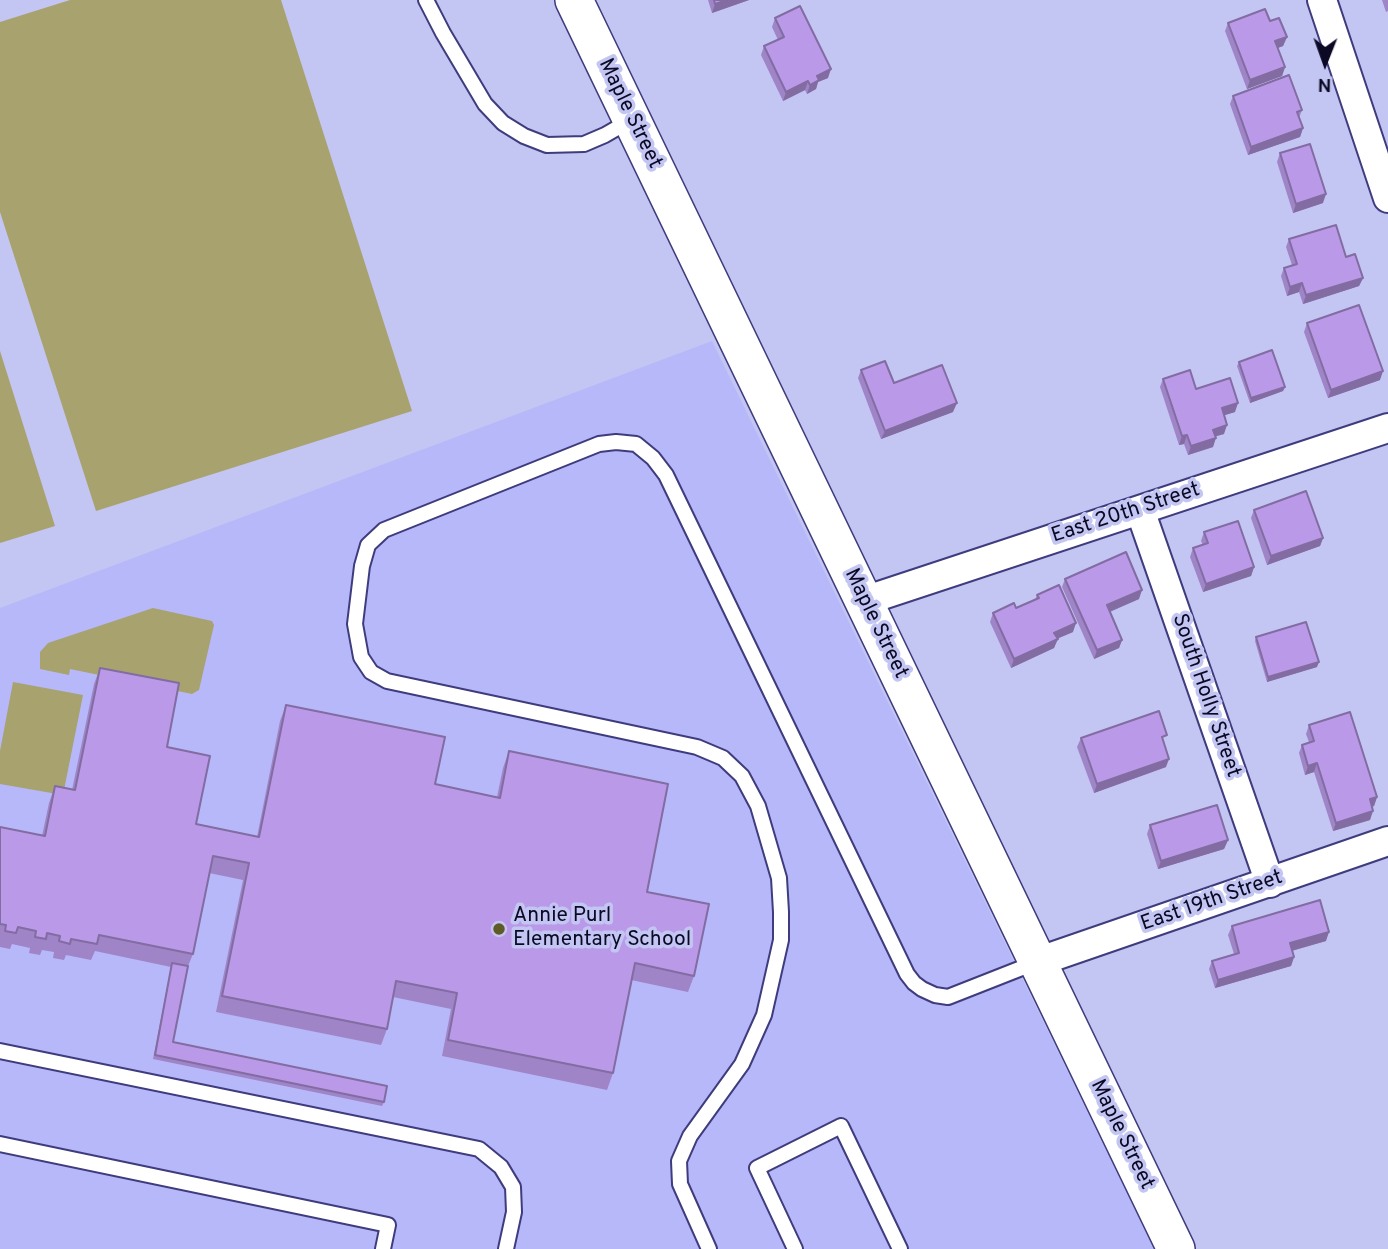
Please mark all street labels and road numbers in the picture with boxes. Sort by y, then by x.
street label: Maple Street [592,55,666,173]
street label: East 20th Street [1049,478,1203,550]
street label: Maple Street [838,565,912,683]
street label: South Holly Street [1165,611,1245,781]
street label: East 19th Street [1138,866,1286,938]
street label: Maple Street [1084,1076,1158,1194]

